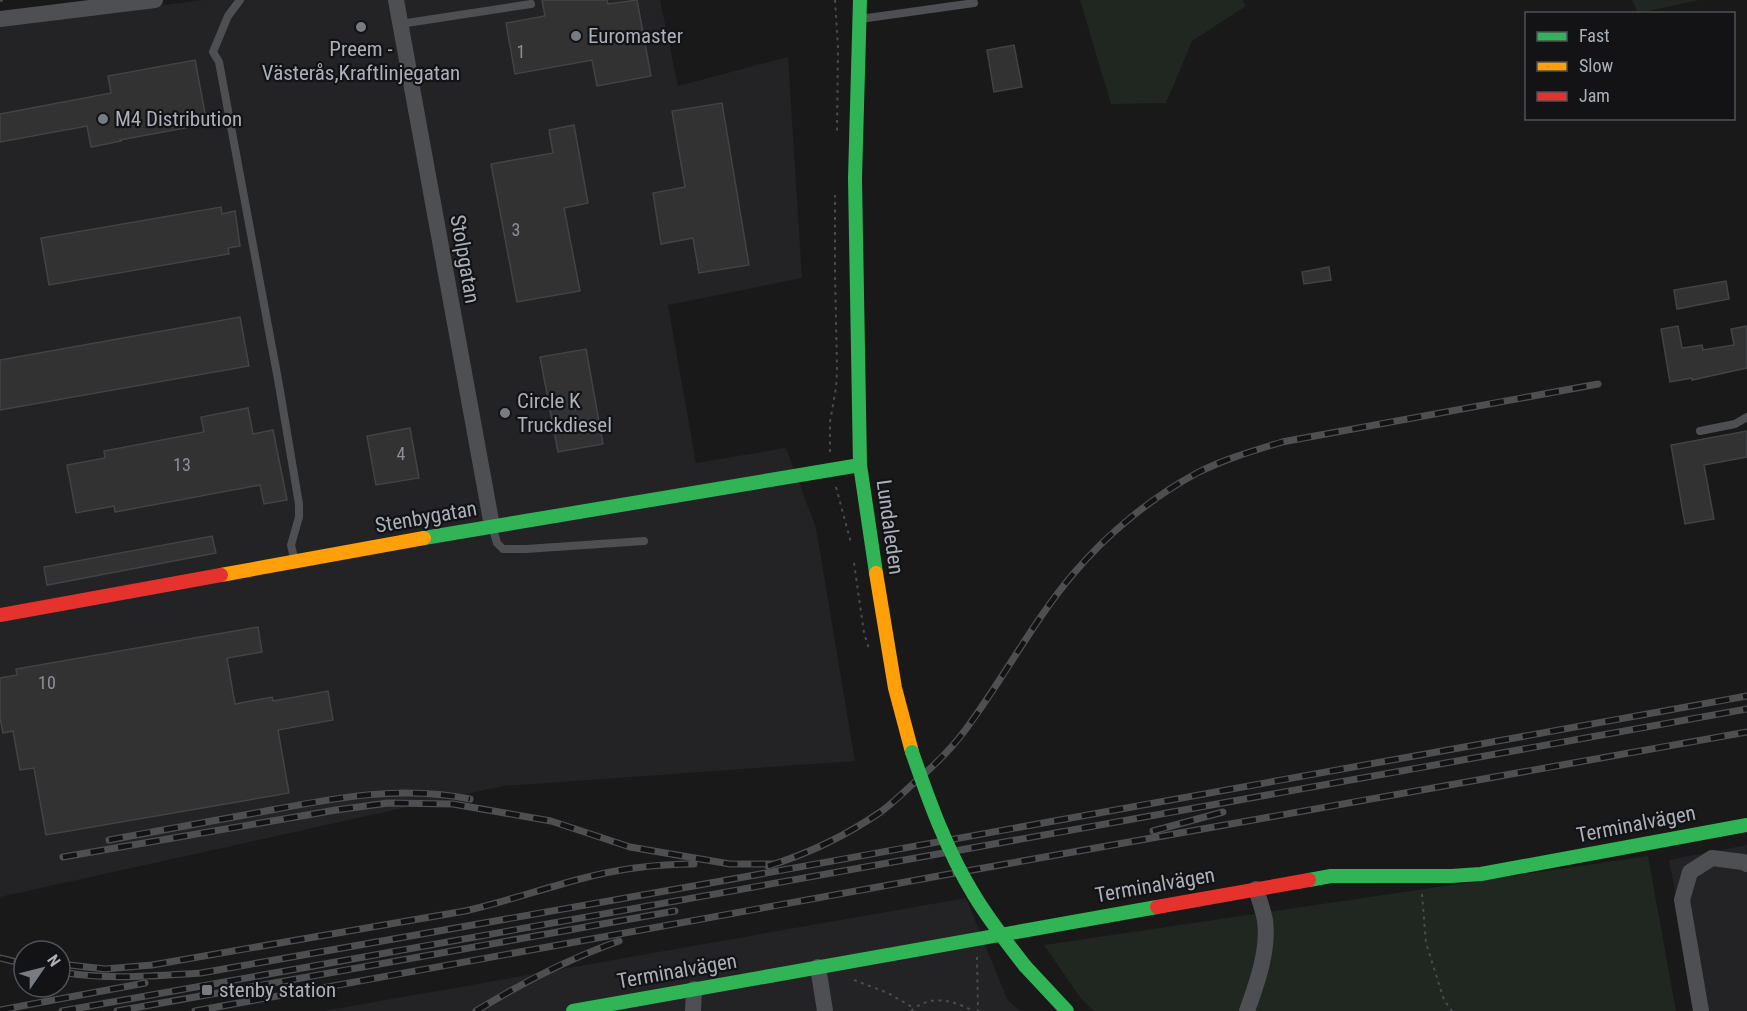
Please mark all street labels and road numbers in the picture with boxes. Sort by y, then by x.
street label: Stolpgatan [445,213,485,305]
street label: Lundaleden [871,478,909,576]
street label: Stenbygatan [373,496,479,538]
street label: Terminalvägen [1574,801,1698,847]
street label: Terminalvägen [1093,863,1217,907]
street label: Terminalvägen [615,949,739,993]

